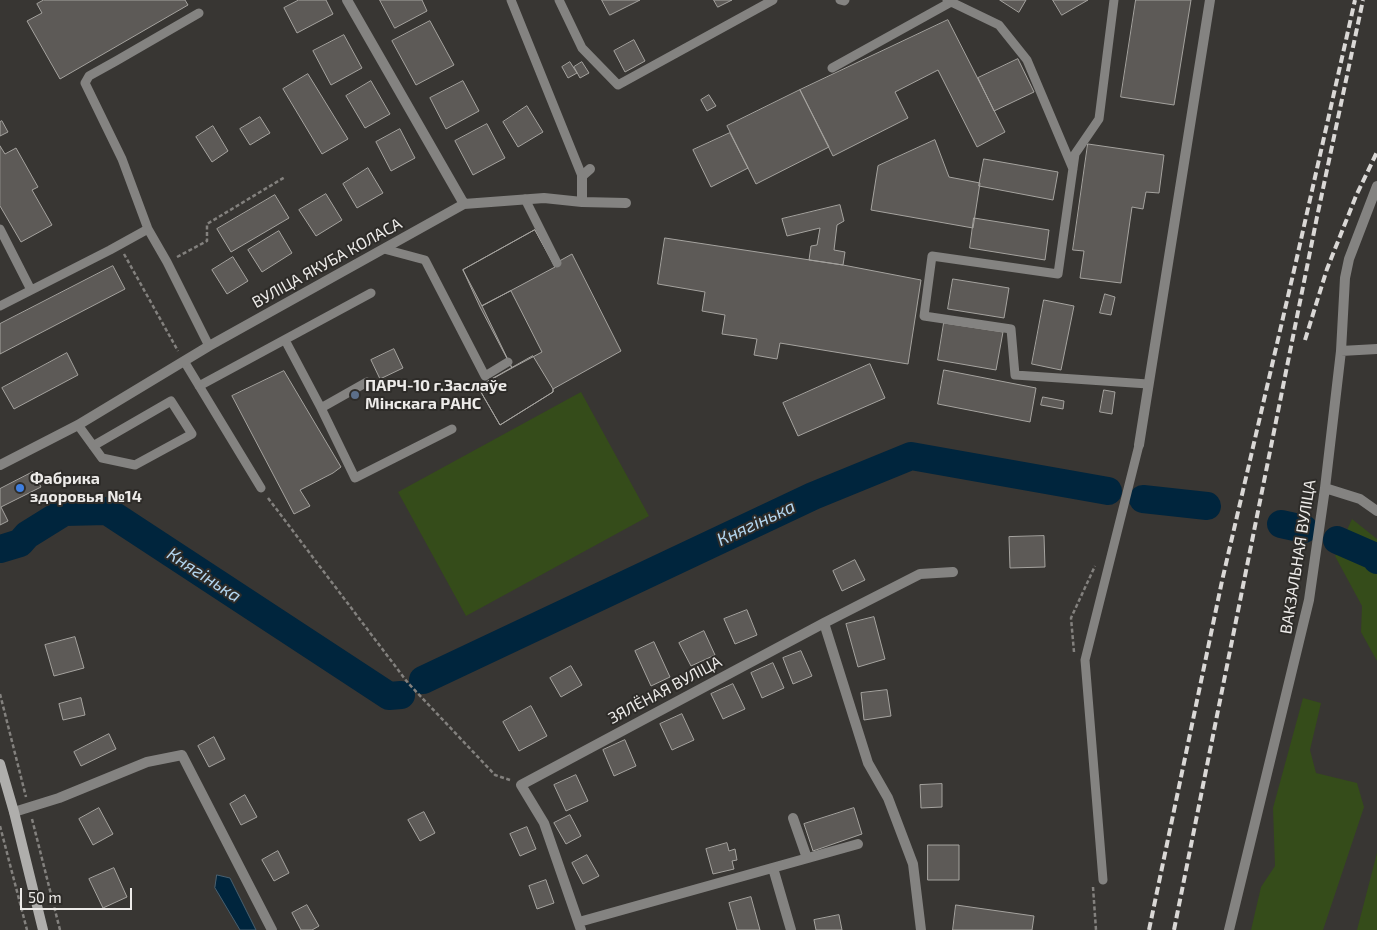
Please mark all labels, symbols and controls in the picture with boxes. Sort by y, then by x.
street label: ВУЛІЦА ЯКУБА КОЛАСА [249,214,405,312]
place label: ПАРЧ-10 г.Заслаўе Мінскага РАНС [365,376,507,414]
marker: ПАРЧ-10 г.Заслаўе Мінскага РАНС [349,389,361,401]
place label: Фабрика здоровья №14 [30,469,142,507]
street label: ВАКЗАЛЬНАЯ ВУЛІЦА [1276,478,1320,636]
marker: Фабрика здоровья №14 [14,482,26,494]
water label: Княгінька [713,495,799,551]
water label: Княгінька [163,543,245,607]
street label: ЗЯЛЁНАЯ ВУЛІЦА [605,652,725,728]
scale bar [22,878,135,910]
text: 50 m [28,888,62,906]

